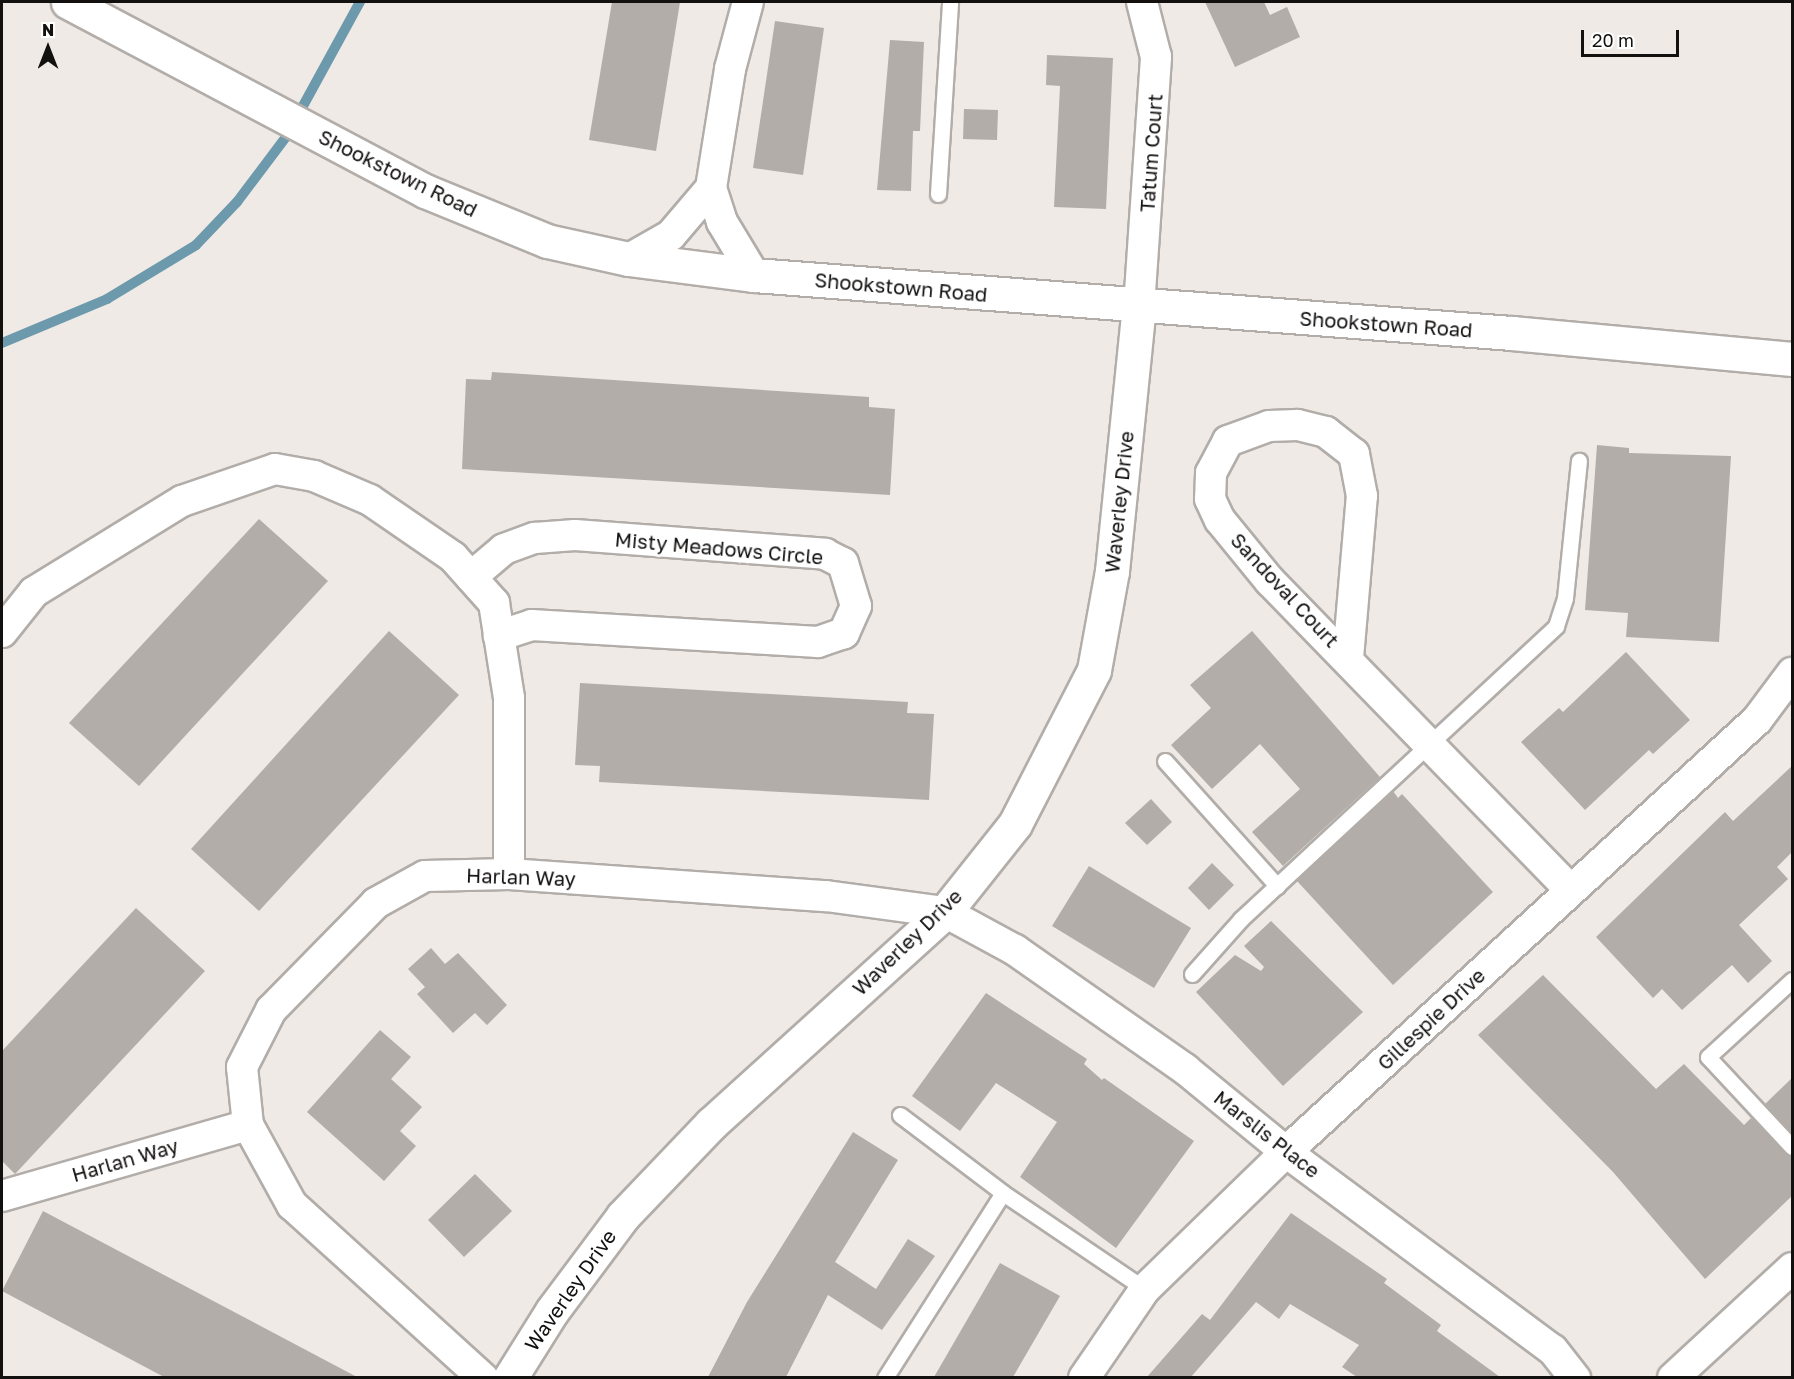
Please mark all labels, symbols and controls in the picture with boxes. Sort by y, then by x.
north arrow [18,18,78,78]
scale bar [1584,18,1682,56]
text: N [42,20,54,40]
text: 20 m [1592,29,1634,51]
street label: Tatum Court [1135,93,1167,213]
street label: Shookstown Road [315,124,481,222]
street label: Shookstown Road [814,267,988,307]
street label: Shookstown Road [1299,306,1473,342]
street label: Waverley Drive [1100,430,1138,574]
street label: Misty Meadows Circle [614,527,824,569]
street label: Sandoval Court [1226,528,1344,652]
street label: Harlan Way [466,863,576,891]
street label: Waverley Drive [847,884,967,1000]
street label: Gillespie Drive [1372,963,1490,1075]
street label: Marslis Place [1209,1085,1325,1183]
street label: Harlan Way [69,1133,181,1187]
street label: Waverley Drive [519,1225,621,1355]

